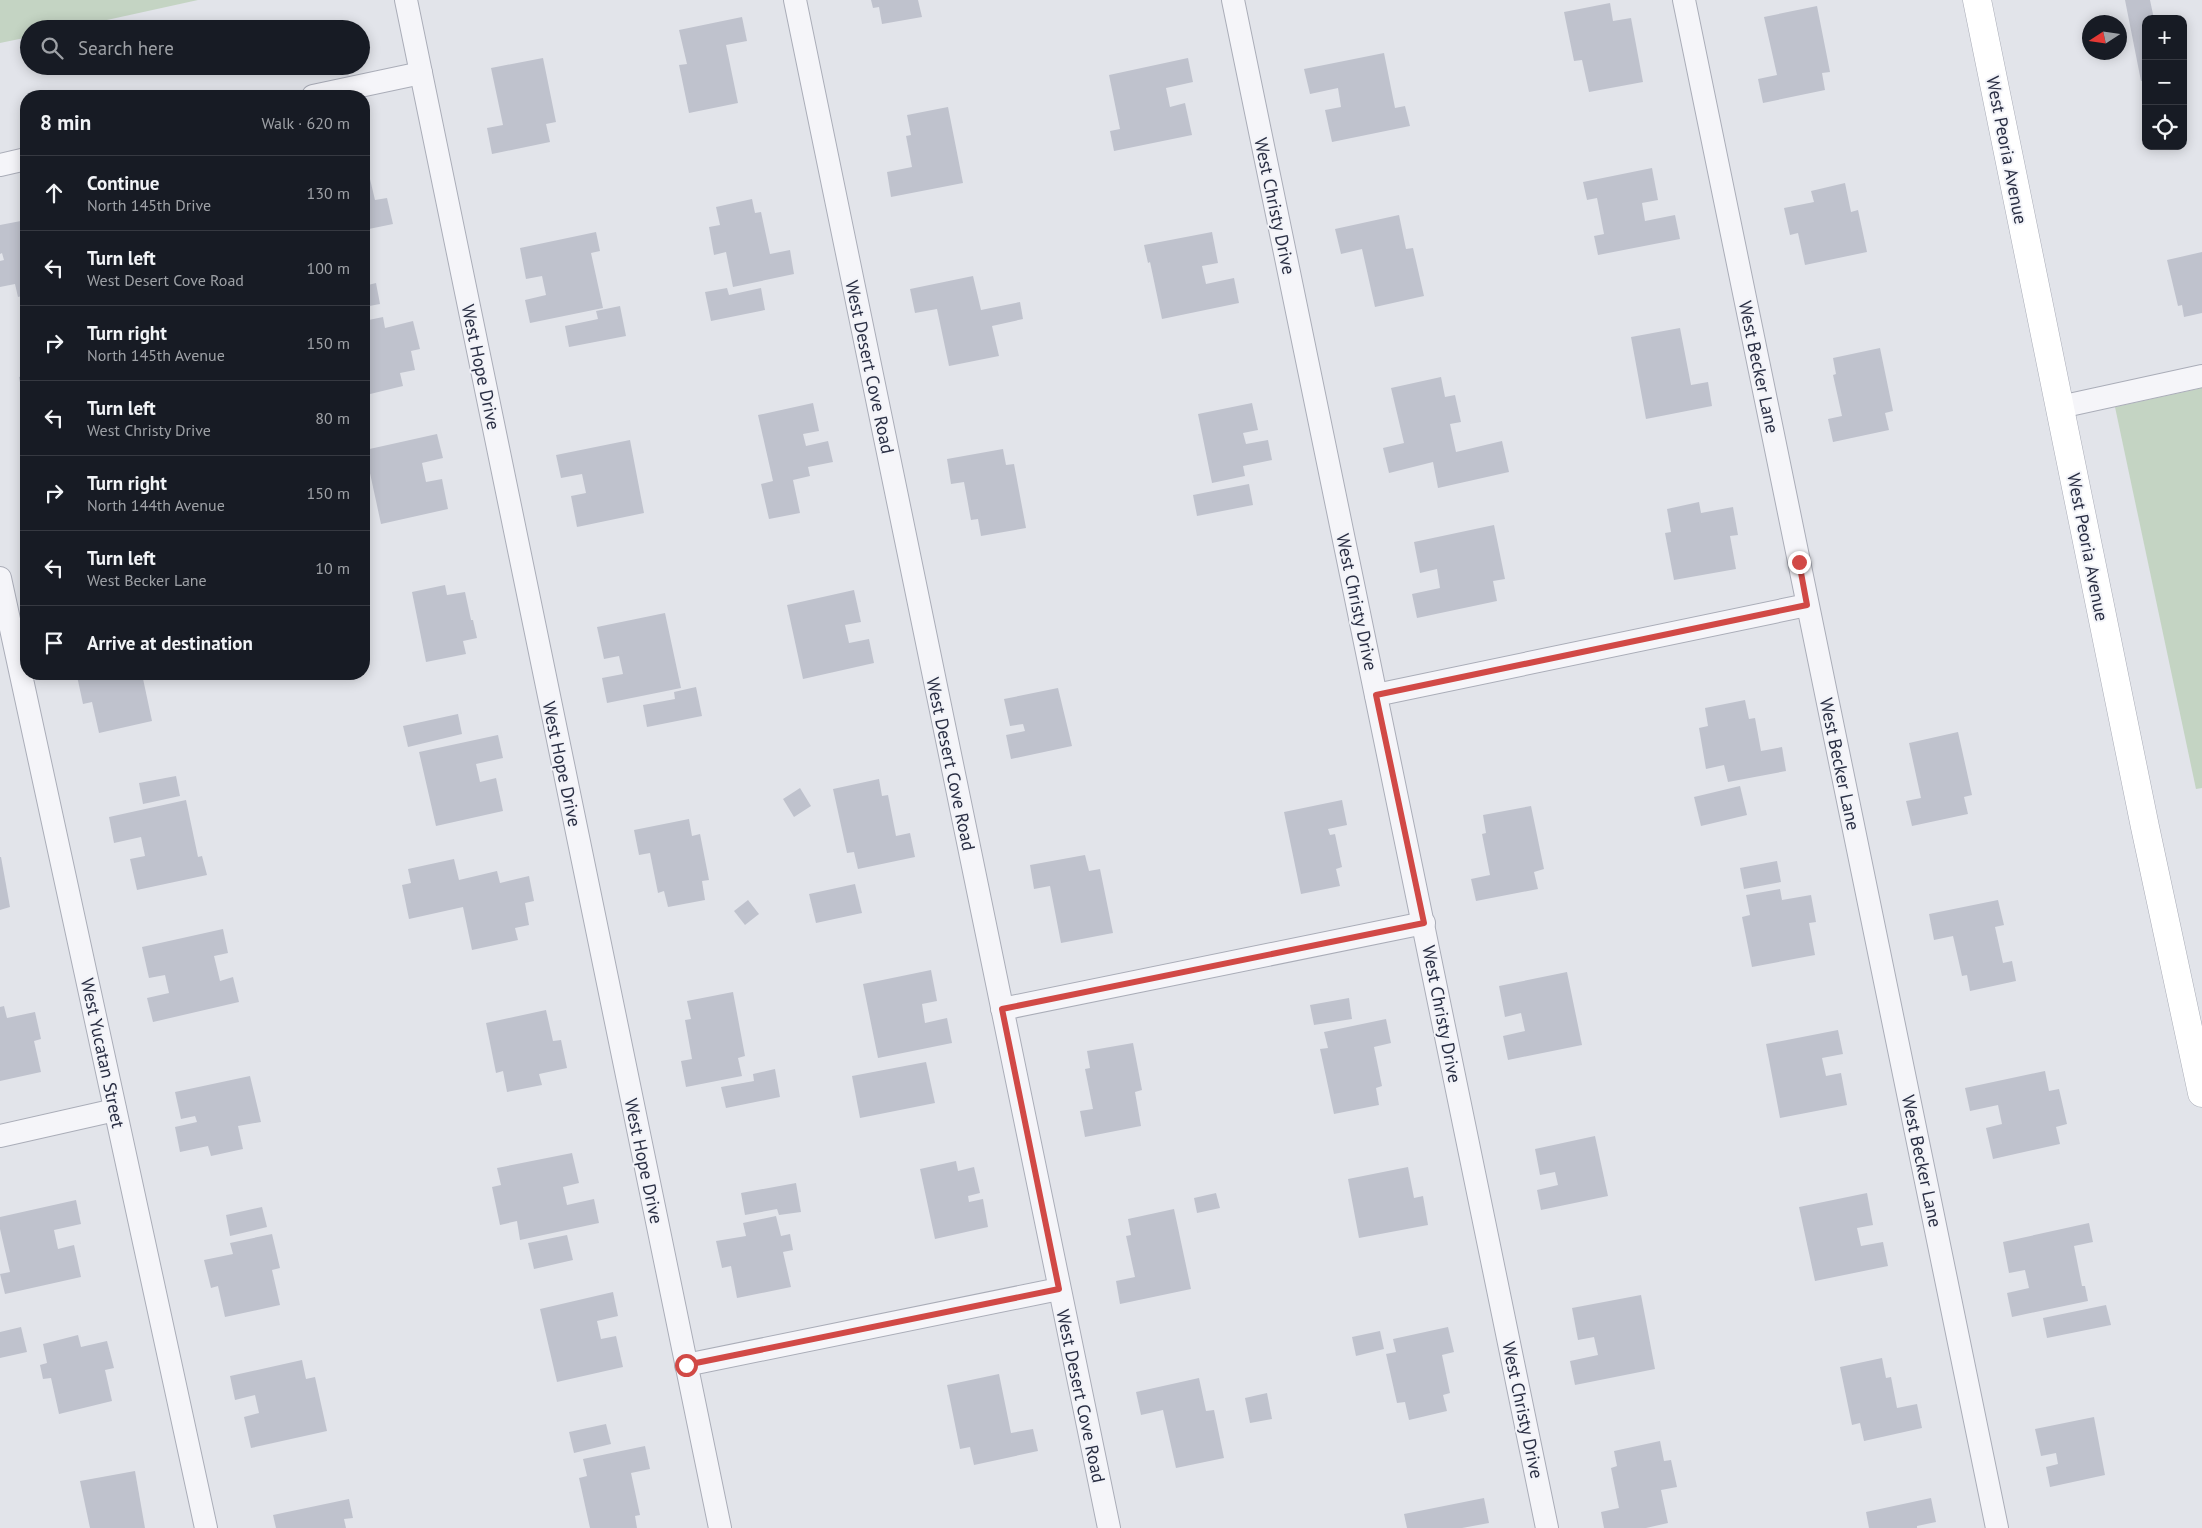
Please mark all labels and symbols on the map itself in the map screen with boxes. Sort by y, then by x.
north arrow [2082,15,2127,60]
street label: West Peoria Avenue [1981,74,2033,226]
street label: West Christy Drive [1249,135,1301,277]
street label: West Desert Cove Road [840,278,900,456]
street label: West Becker Lane [1734,299,1784,435]
street label: West Hope Drive [456,302,506,432]
street label: West Peoria Avenue [2062,471,2114,623]
street label: West Christy Drive [1331,531,1383,673]
route end [1788,551,1811,574]
street label: West Desert Cove Road [921,675,981,853]
street label: West Becker Lane [1815,696,1865,832]
street label: West Hope Drive [537,699,587,829]
street label: West Christy Drive [1417,943,1467,1085]
street label: West Yucatan Street [76,976,130,1130]
street label: West Becker Lane [1897,1093,1947,1229]
street label: West Hope Drive [619,1096,669,1226]
street label: West Desert Cove Road [1051,1307,1111,1485]
street label: West Christy Drive [1497,1339,1549,1481]
route start [675,1354,698,1377]

